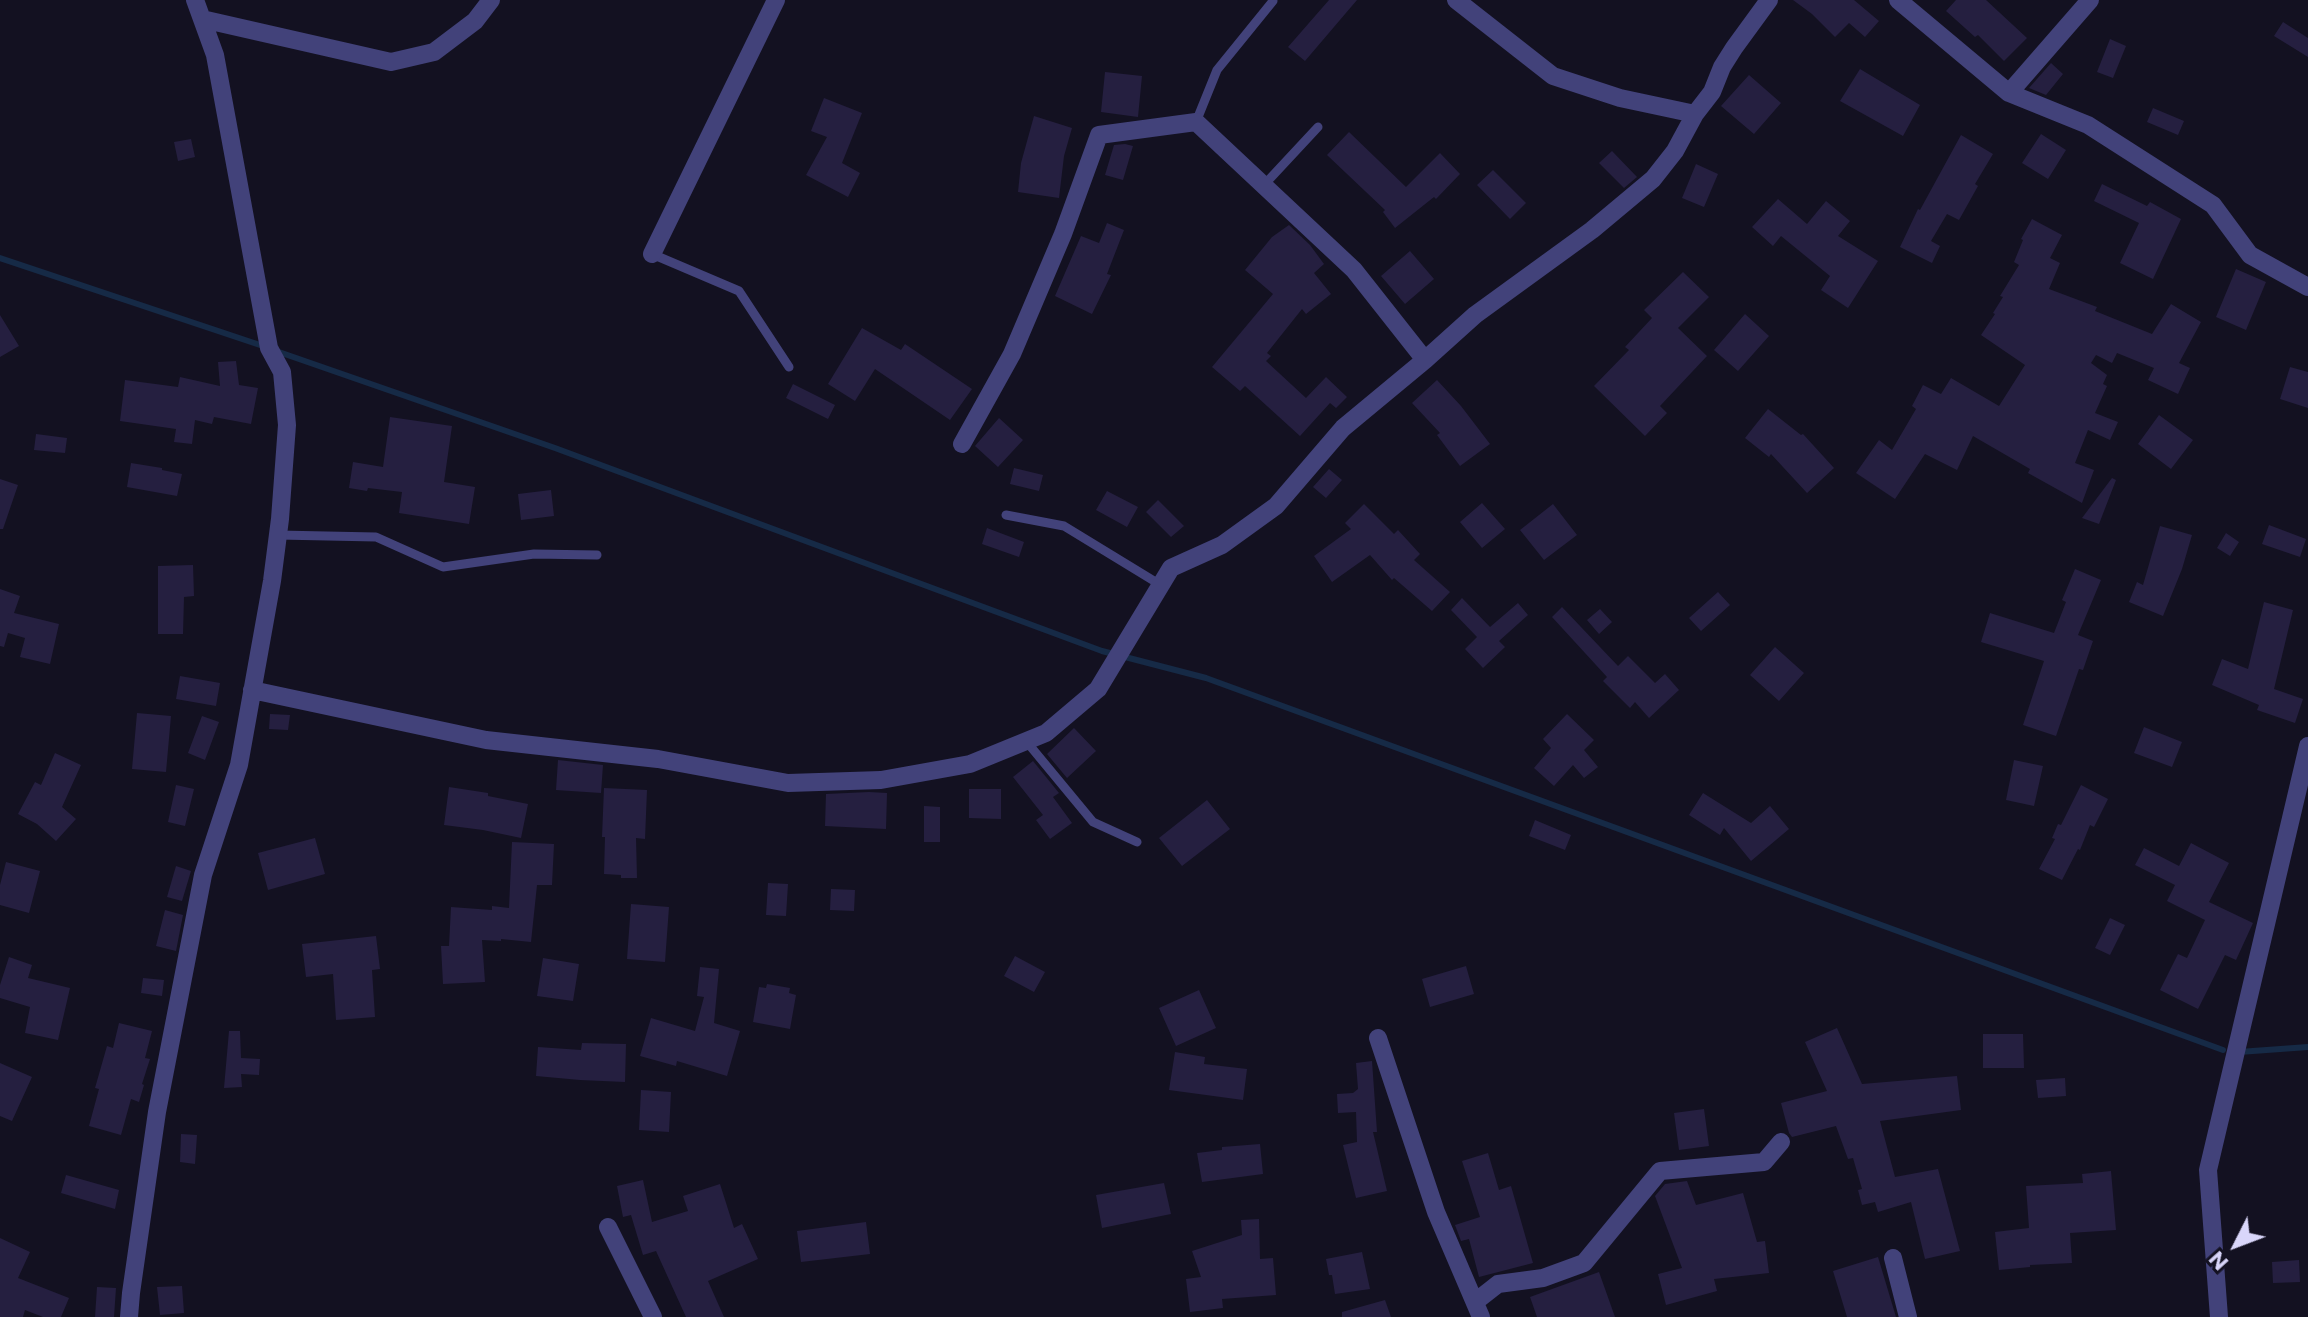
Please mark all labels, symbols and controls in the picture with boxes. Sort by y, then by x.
north arrow [2196,1205,2276,1285]
text: N [2202,1246,2233,1277]

